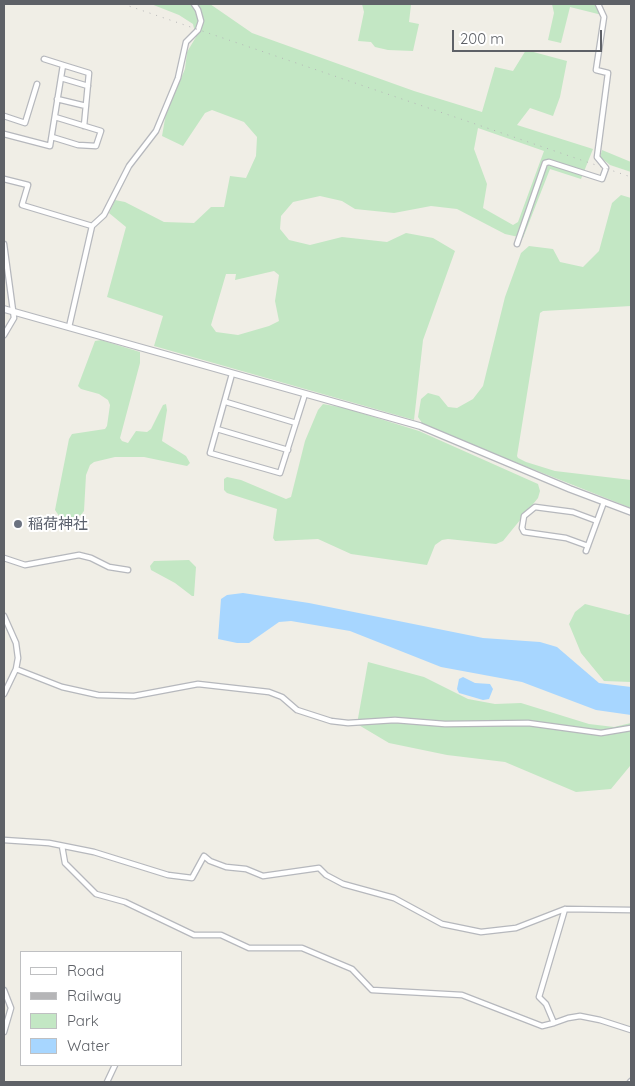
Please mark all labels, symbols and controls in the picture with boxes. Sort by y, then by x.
scale bar [455,20,605,52]
text: 200 m [460,29,504,48]
place label: 稲荷神社 [28,515,88,533]
marker: 稲荷神社 [12,518,24,530]
legend [20,951,182,1066]
text: Road [67,961,104,980]
text: Railway [67,986,122,1005]
text: Park [67,1011,99,1030]
text: Water [67,1036,110,1055]

